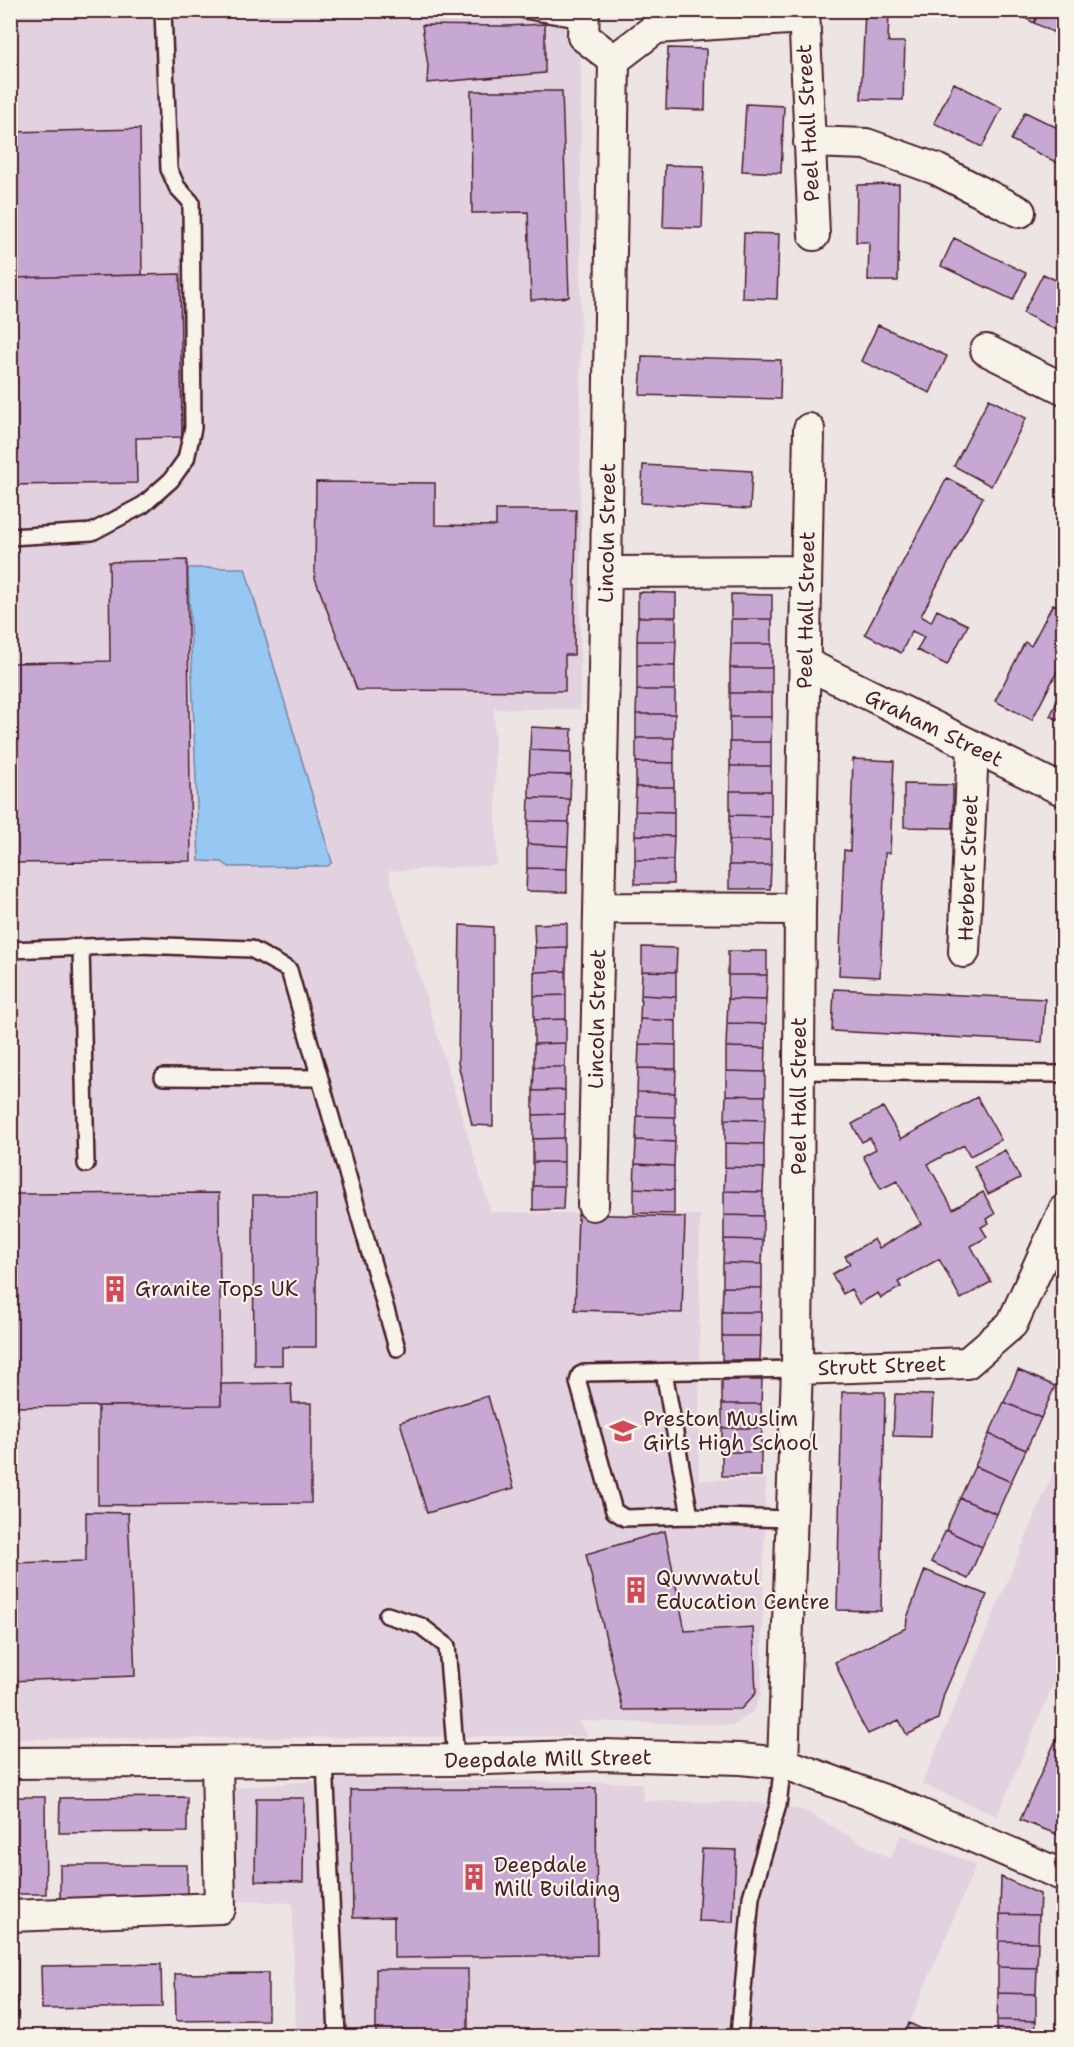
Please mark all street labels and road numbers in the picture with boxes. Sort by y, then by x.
street label: Peel Hall Street [790,43,826,203]
street label: Lincoln Street [592,463,622,603]
street label: Peel Hall Street [791,531,821,689]
street label: Graham Street [860,682,1008,774]
street label: Herbert Street [951,794,985,942]
street label: Lincoln Street [582,949,612,1089]
street label: Peel Hall Street [785,1017,813,1175]
street label: Strutt Street [817,1350,947,1382]
street label: Deepdale Mill Street [444,1743,652,1775]

